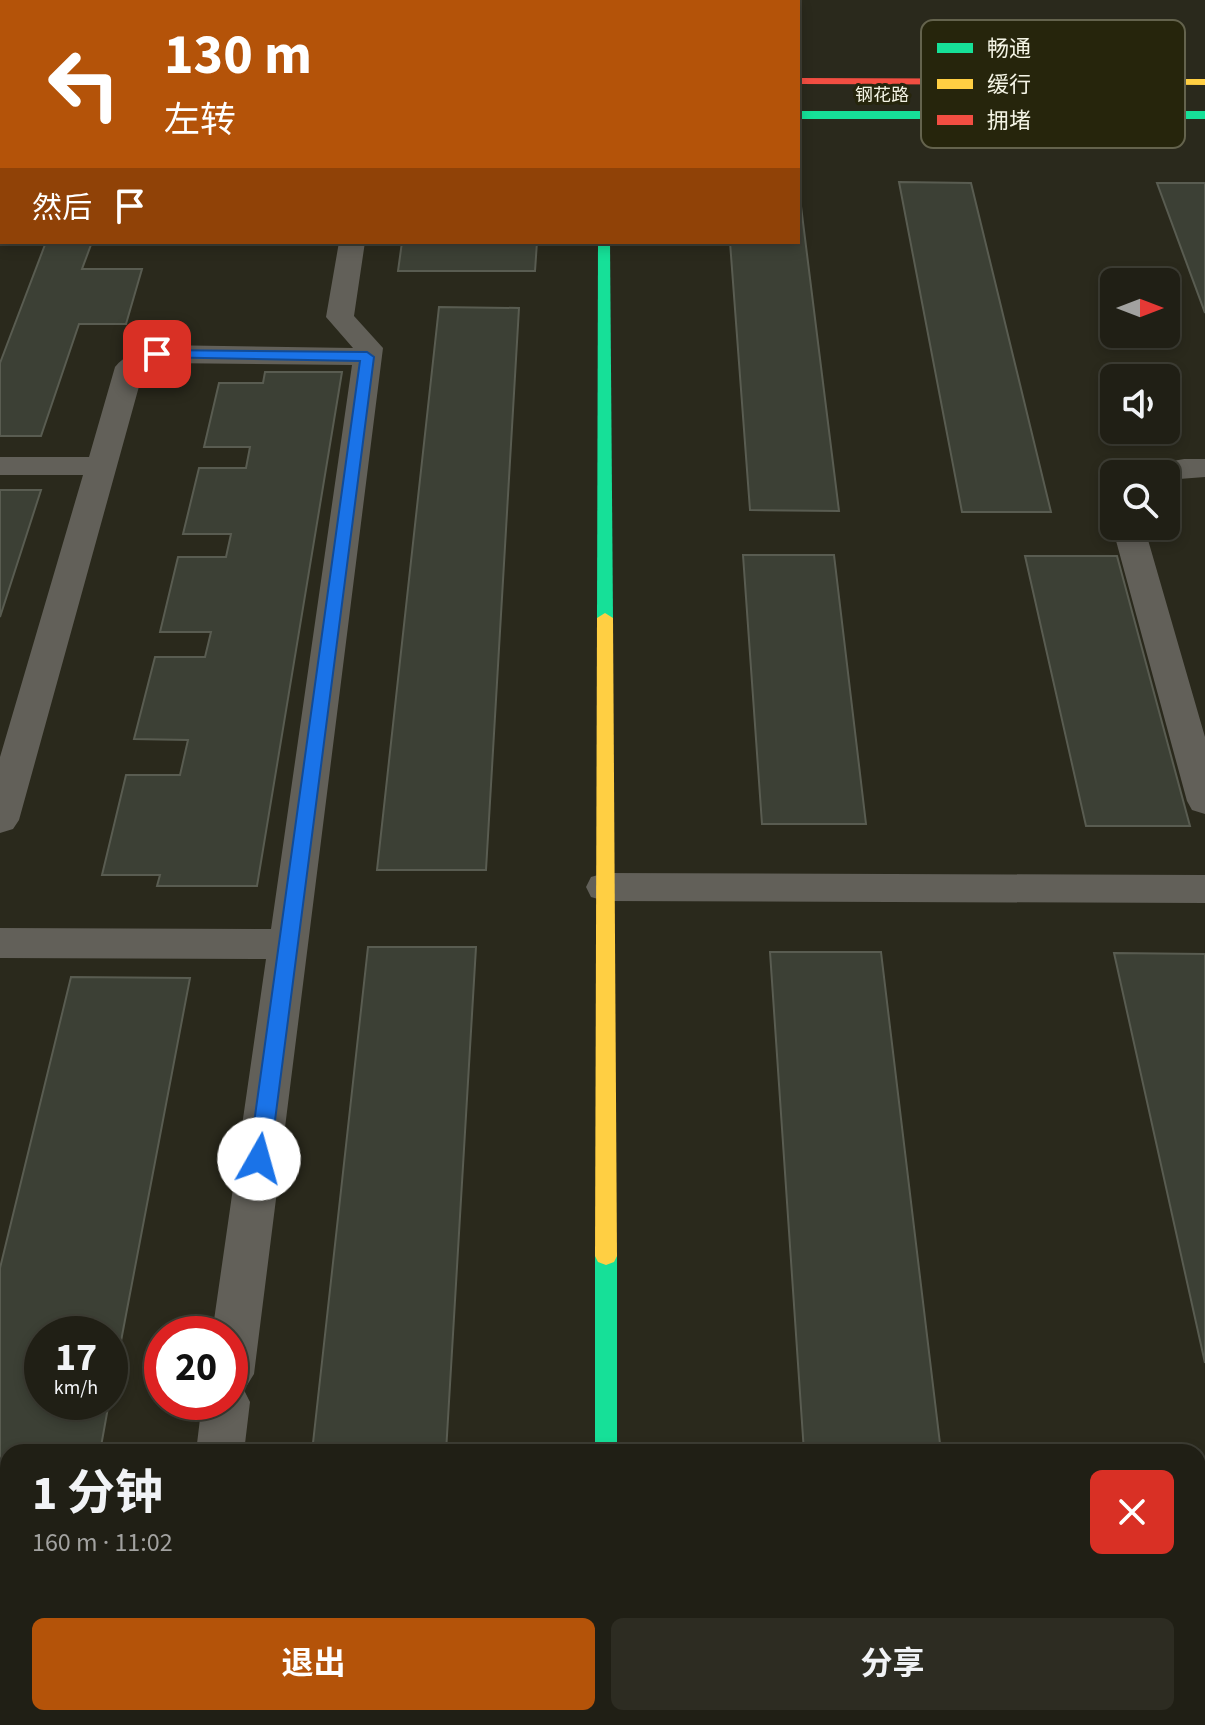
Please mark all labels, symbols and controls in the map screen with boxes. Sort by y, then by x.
text: 130 m [164,16,312,95]
legend [921,20,1185,148]
icon: left [32,32,136,136]
text: 畅通 [987,33,1031,65]
text: 缓行 [987,69,1031,101]
street label: 钢花路 [855,83,909,108]
text: 左转 [164,95,236,146]
text: 拥堵 [987,105,1031,137]
icon: arrive [108,184,152,228]
text: 然后 [32,187,92,230]
north arrow [1100,268,1180,348]
map controls [1100,268,1180,540]
pin [123,320,191,388]
icon: arrive [135,332,179,376]
button: sound [1100,364,1180,444]
button: search [1100,460,1180,540]
position arrow [217,1117,301,1201]
speed limit sign: 20 [144,1316,248,1420]
text: 17 [55,1329,97,1386]
text: km/h [54,1374,98,1402]
text: 1 分钟 [32,1460,163,1528]
button: close [1090,1470,1174,1554]
text: 160 m · 11:02 [32,1524,173,1561]
button: 退出 [32,1618,595,1710]
button: 分享 [611,1618,1174,1710]

